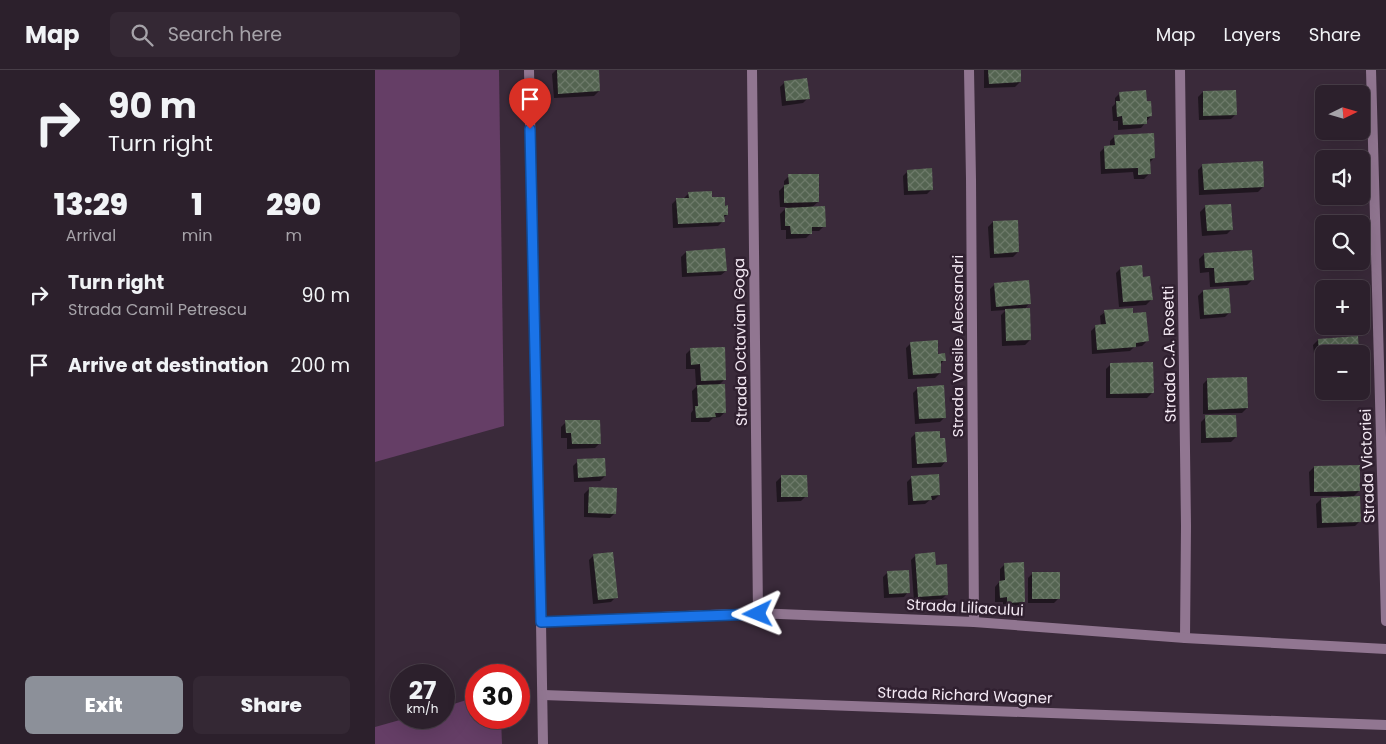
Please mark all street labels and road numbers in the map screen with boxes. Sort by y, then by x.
street label: Strada Vasile Alecsandri [947,255,968,437]
street label: Strada Octavian Goga [728,258,752,426]
street label: Strada C.A. Rosetti [1157,285,1181,423]
street label: Strada Victoriei [1355,408,1379,524]
street label: Strada Liliacului [906,593,1024,621]
street label: Strada Richard Wagner [877,681,1053,709]

